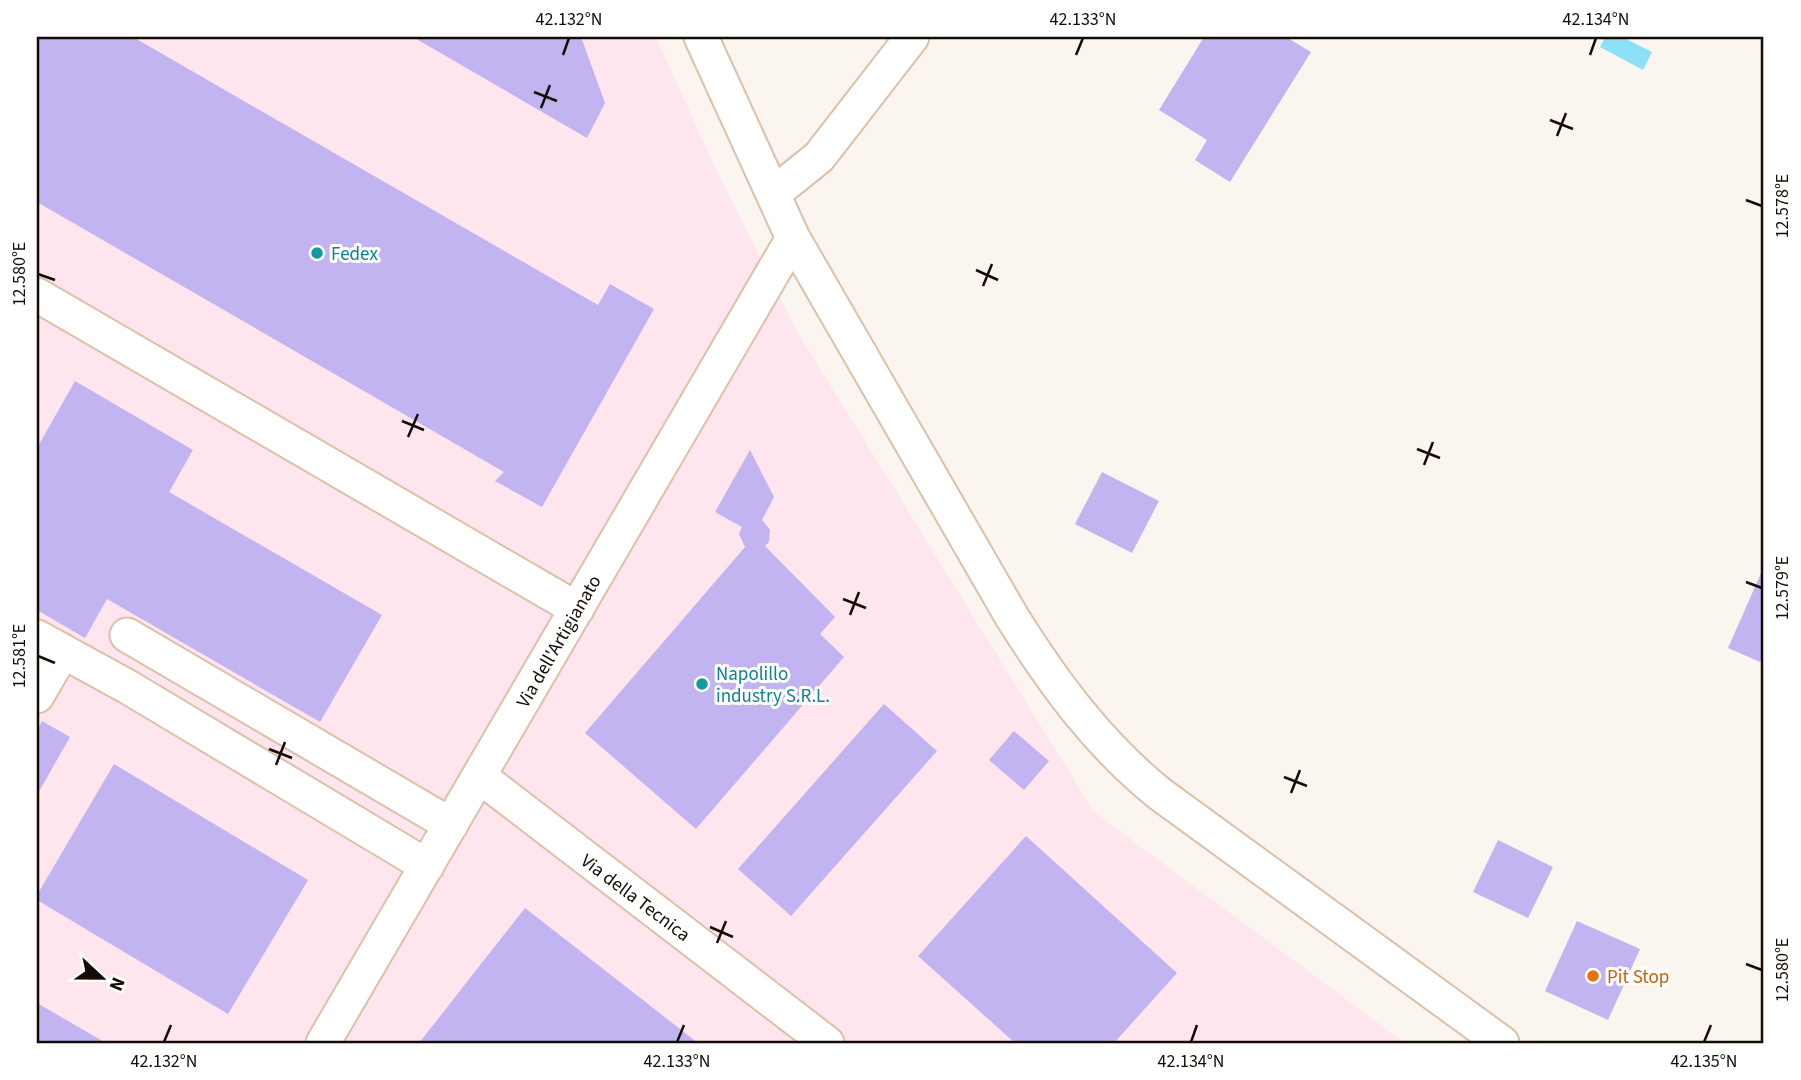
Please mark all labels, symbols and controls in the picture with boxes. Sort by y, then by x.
text: 42.132°N [536,7,602,32]
text: 42.133°N [1050,7,1116,32]
text: 42.134°N [1563,7,1629,32]
text: 12.578°E [1770,174,1795,238]
place label: Fedex [331,241,378,268]
text: 12.580°E [7,242,32,306]
marker: Fedex [309,245,325,261]
text: 12.579°E [1770,556,1795,620]
street label: Via dell'Artigianato [510,570,608,713]
text: 12.581°E [7,624,32,688]
place label: Napolillo industry S.R.L. [716,661,830,710]
marker: Napolillo industry S.R.L. [694,676,710,692]
street label: Via della Tecnica [575,848,696,948]
text: 12.580°E [1770,938,1795,1002]
north arrow [66,944,136,1014]
place label: Pit Stop [1607,964,1669,991]
marker: Pit Stop [1585,968,1601,984]
text: N [101,973,131,995]
text: 42.132°N [131,1049,197,1074]
text: 42.133°N [644,1049,710,1074]
text: 42.134°N [1158,1049,1224,1074]
text: 42.135°N [1671,1049,1737,1074]

